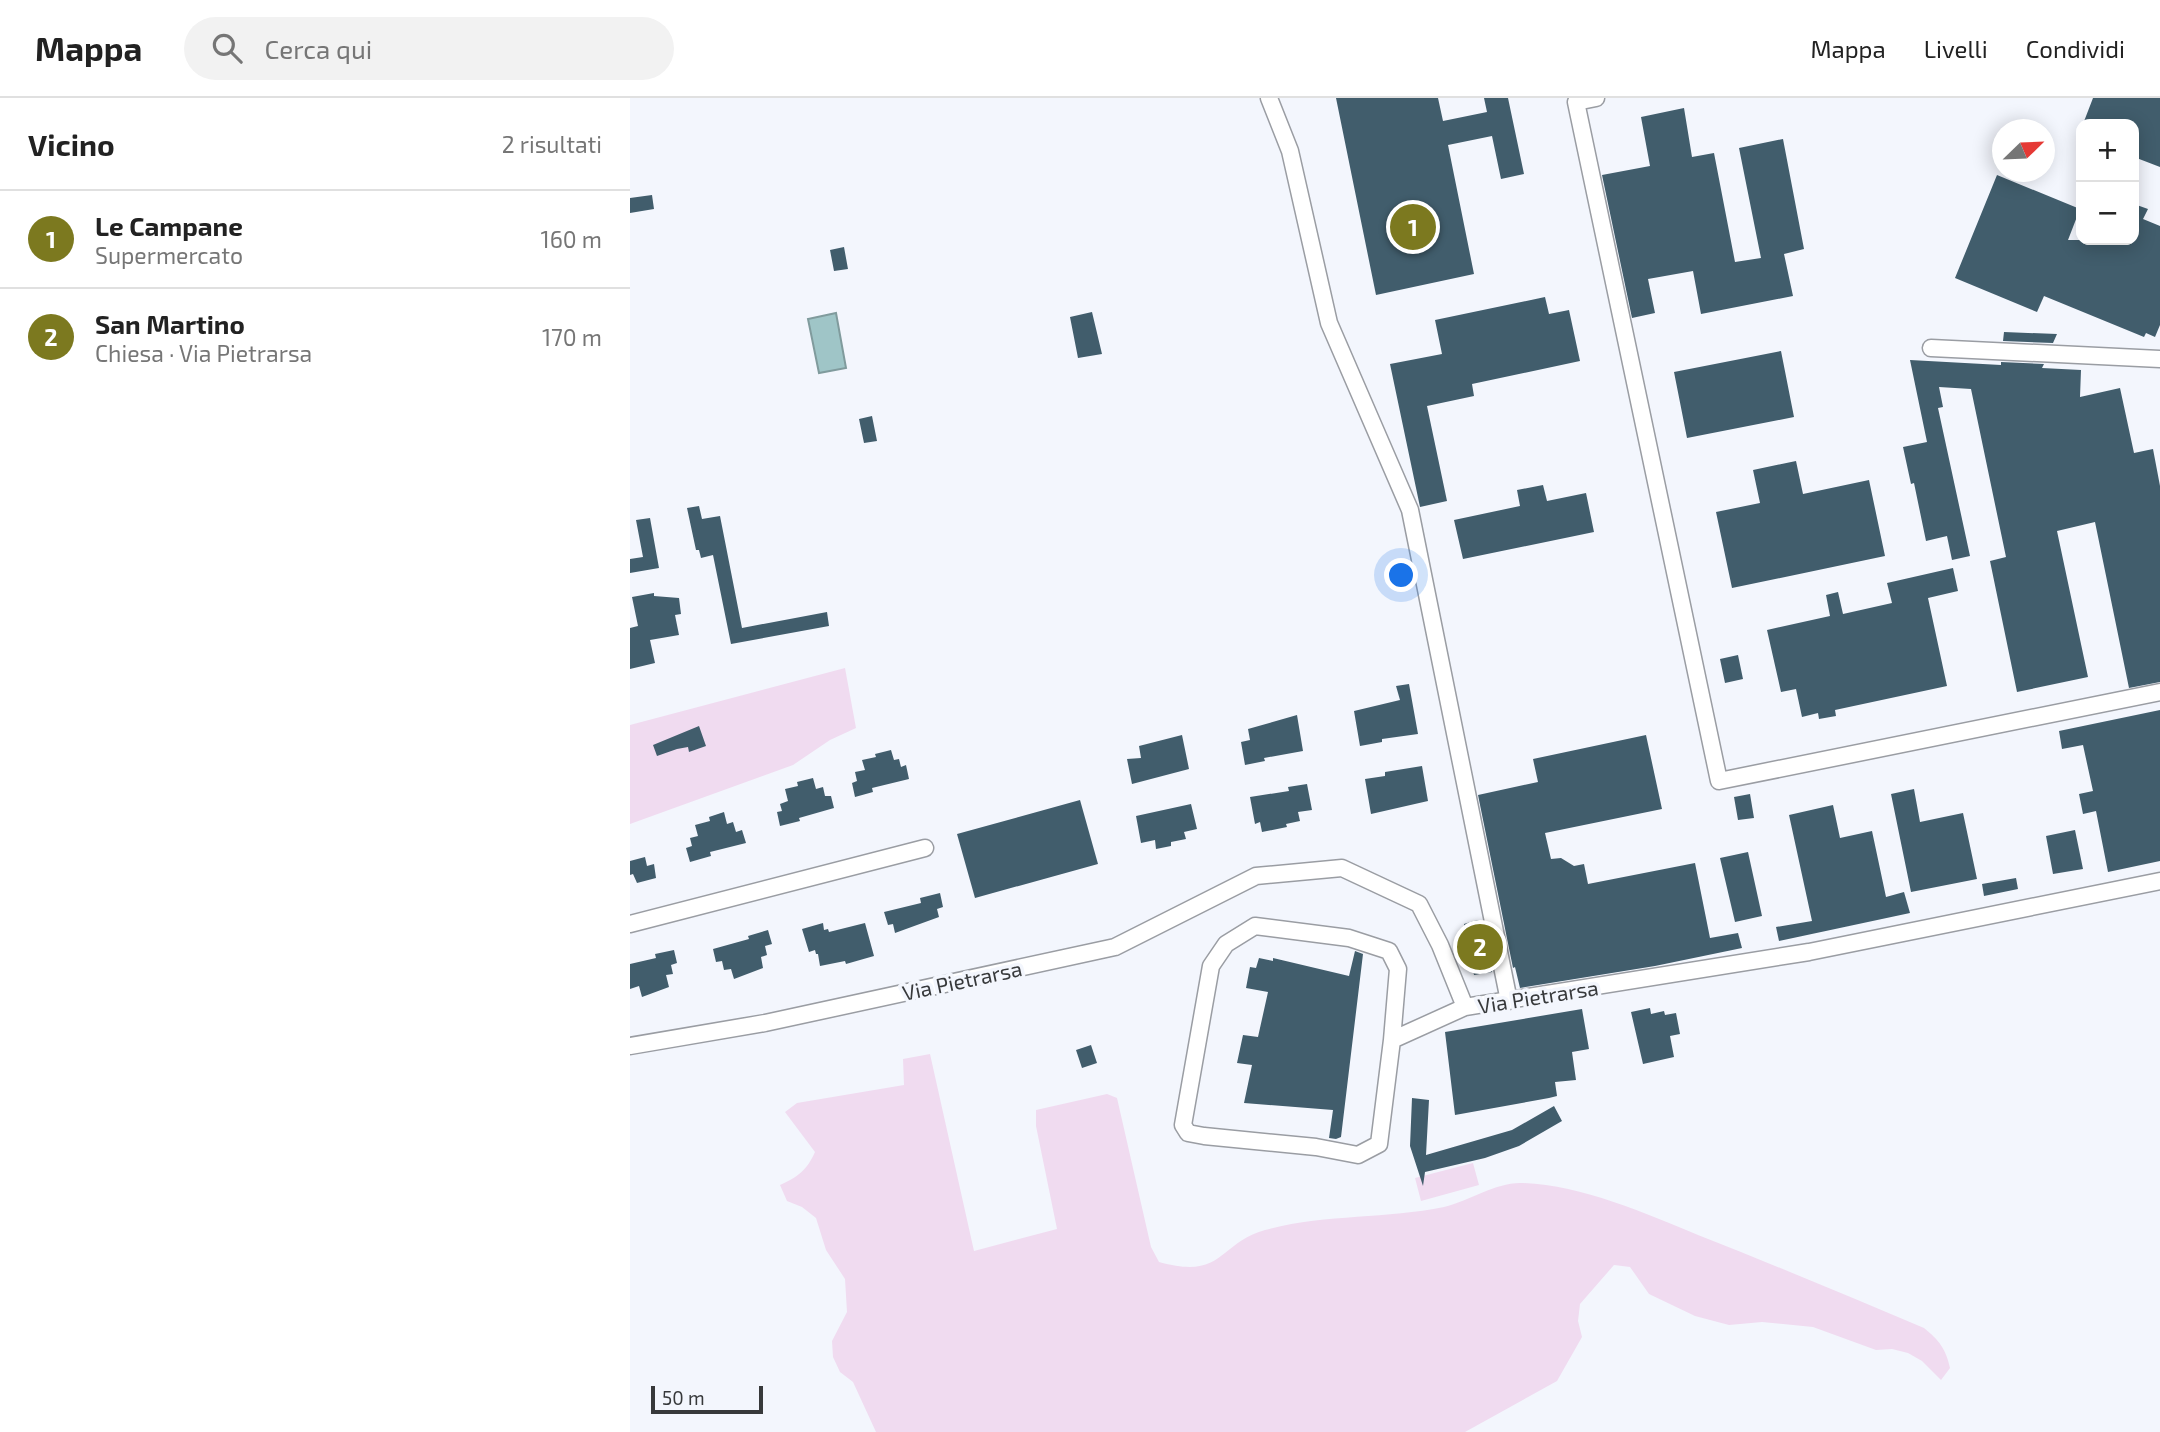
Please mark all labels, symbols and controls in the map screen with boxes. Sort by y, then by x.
search box [184,17,674,80]
text: Mappa [35,28,142,68]
icon: search [208,29,246,67]
text: Cerca qui [264,33,372,64]
text: Mappa [1810,34,1886,63]
text: Livelli [1924,34,1988,63]
text: Condividi [2026,34,2125,63]
north arrow [1992,119,2055,182]
map controls [2076,119,2139,245]
button: + [2076,119,2139,182]
text: Vicino [28,126,115,162]
text: 2 risultati [502,130,602,158]
button: − [2076,182,2139,245]
pin: 1 [1390,201,1436,253]
text: Le Campane [95,210,243,241]
text: 1 [46,225,56,253]
text: 160 m [541,225,602,253]
text: Supermercato [95,241,243,269]
text: San Martino [95,308,245,339]
text: 2 [44,323,58,351]
text: 170 m [542,323,602,351]
text: Chiesa · Via Pietrarsa [95,339,312,367]
your location [1384,558,1418,592]
pin: 2 [1457,921,1503,973]
street label: Via Pietrarsa [900,955,1024,1005]
street label: Via Pietrarsa [1476,974,1600,1018]
scale bar [651,1383,763,1415]
text: 50 m [662,1386,705,1409]

